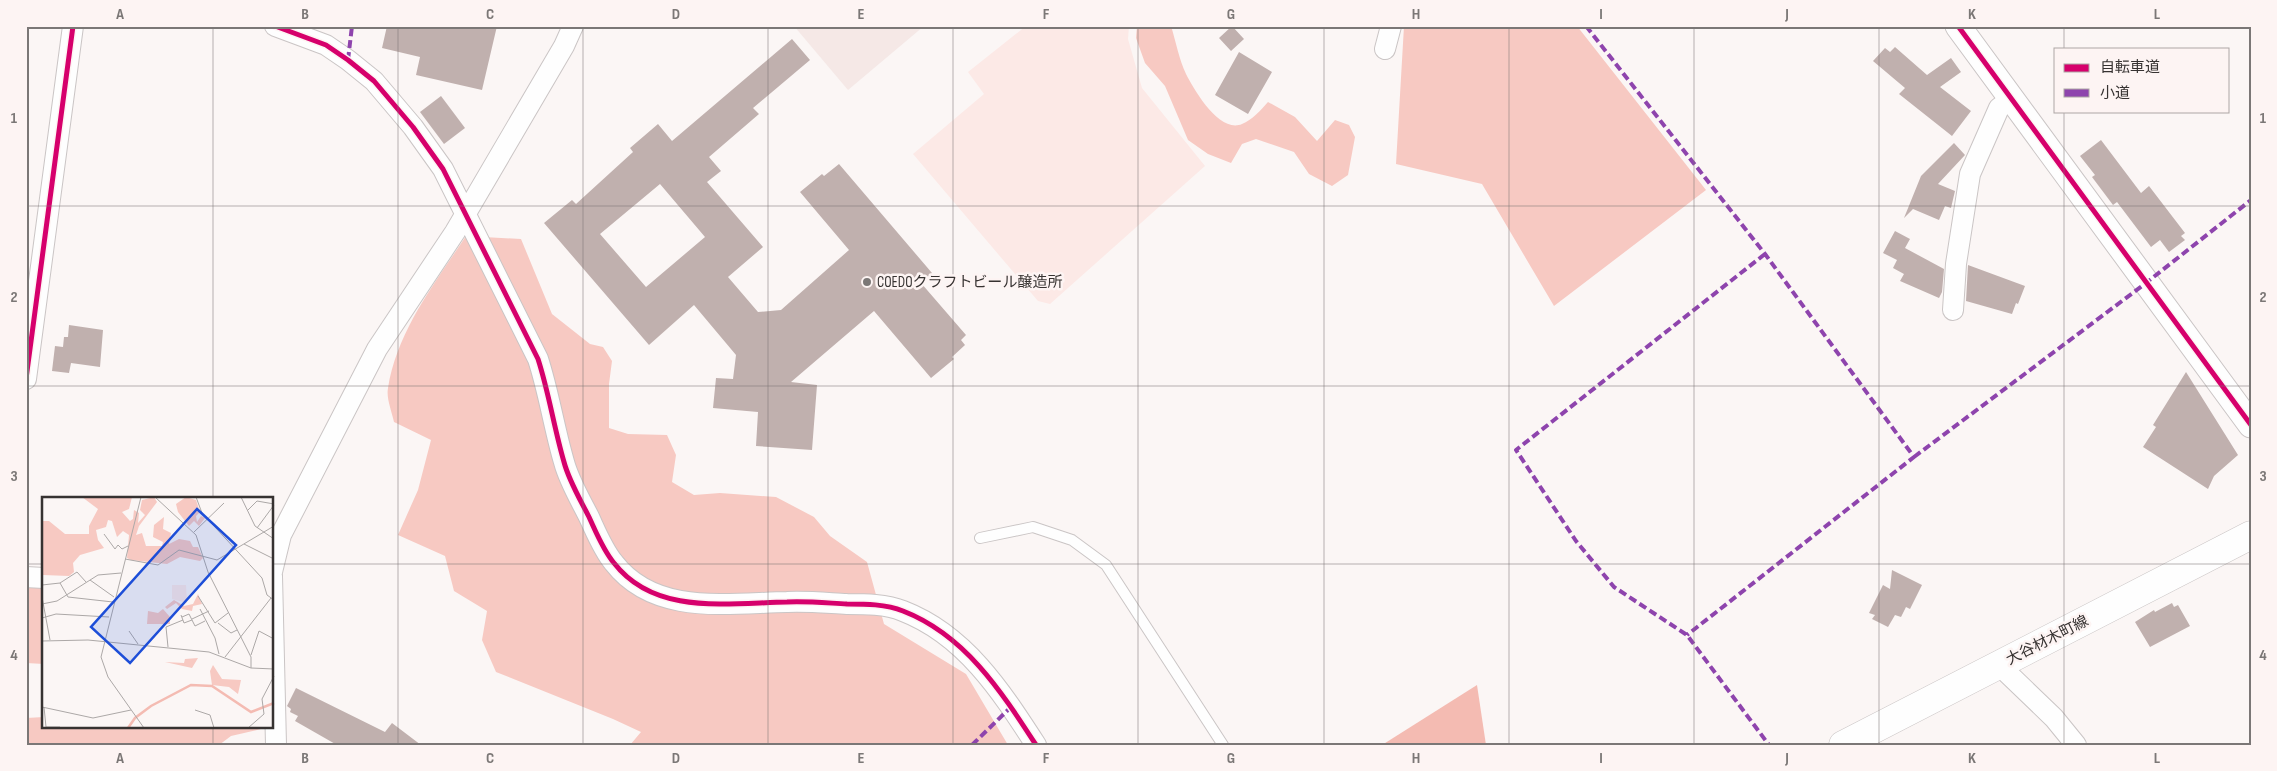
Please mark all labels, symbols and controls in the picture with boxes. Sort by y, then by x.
text: A [115,5,124,24]
text: B [301,5,309,24]
text: C [486,5,494,24]
text: D [672,5,680,24]
text: E [858,5,865,24]
text: F [1043,5,1050,24]
text: G [1227,5,1235,24]
text: H [1412,5,1420,24]
text: I [1599,5,1603,24]
text: J [1784,5,1789,24]
text: K [1968,5,1976,24]
text: L [2154,5,2161,24]
legend [2054,48,2230,112]
text: 自転車道 [2100,58,2160,77]
text: 小道 [2100,84,2130,103]
text: 1 [11,109,18,128]
text: 1 [2260,109,2267,128]
place label: COEDOクラフトビール醸造所 [877,273,1063,292]
marker: COEDOクラフトビール醸造所 [861,276,873,288]
text: 2 [10,288,18,307]
text: 2 [2259,288,2267,307]
text: 3 [10,467,18,486]
text: 3 [2259,467,2267,486]
inset map [42,497,274,728]
street label: 大谷材木町線 [2003,612,2092,669]
text: 4 [10,646,18,665]
text: 4 [2259,646,2267,665]
text: A [115,749,124,768]
text: B [301,749,309,768]
text: C [486,749,494,768]
text: D [672,749,680,768]
text: E [858,749,865,768]
text: F [1043,749,1050,768]
text: G [1227,749,1235,768]
text: H [1412,749,1420,768]
text: I [1599,749,1603,768]
text: J [1784,749,1789,768]
text: K [1968,749,1976,768]
text: L [2154,749,2161,768]

